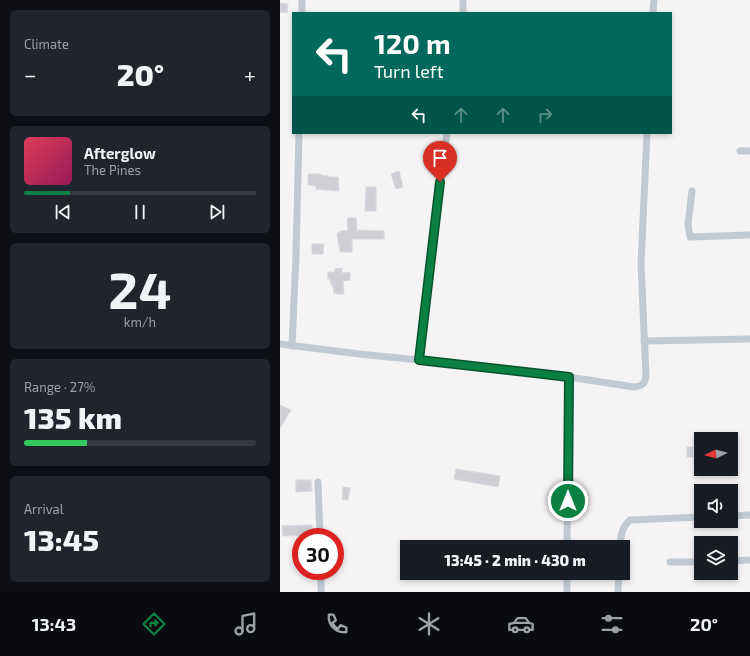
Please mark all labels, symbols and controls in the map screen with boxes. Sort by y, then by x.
text: 120 m [374,26,451,60]
icon: left [308,28,360,80]
text: Climate [24,36,69,52]
text: 20° [117,56,164,92]
text: Turn left [374,60,444,82]
text: − [24,61,37,87]
text: + [244,61,256,87]
icon: left [408,104,430,126]
icon: ahead [450,104,472,126]
icon: ahead [492,104,514,126]
icon: right [534,104,556,126]
pin [423,141,457,182]
text: Afterglow [84,144,156,162]
icon: arrive [429,147,451,169]
text: The Pines [84,162,141,178]
icon: previous [52,201,74,223]
icon: pause [129,201,151,223]
icon: next [206,201,228,223]
text: 24 [108,257,172,319]
text: km/h [124,314,156,330]
text: Range · 27% [24,379,95,395]
text: 135 km [24,399,122,435]
north arrow [694,432,738,476]
map controls [694,432,738,580]
position arrow [547,480,589,522]
button: sound [694,484,738,528]
text: Arrival [24,501,64,517]
text: 13:45 [24,521,99,557]
speed limit sign: 30 [292,528,344,580]
button: layers [694,536,738,580]
text: 13:45 · 2 min · 430 m [444,551,586,569]
icon: directions [140,610,168,638]
icon: music [232,610,260,638]
icon: phone [323,610,351,638]
icon: climate [415,610,443,638]
icon: car [507,610,535,638]
icon: filters [598,610,626,638]
text: 13:43 [32,613,76,635]
text: 20° [690,613,718,635]

